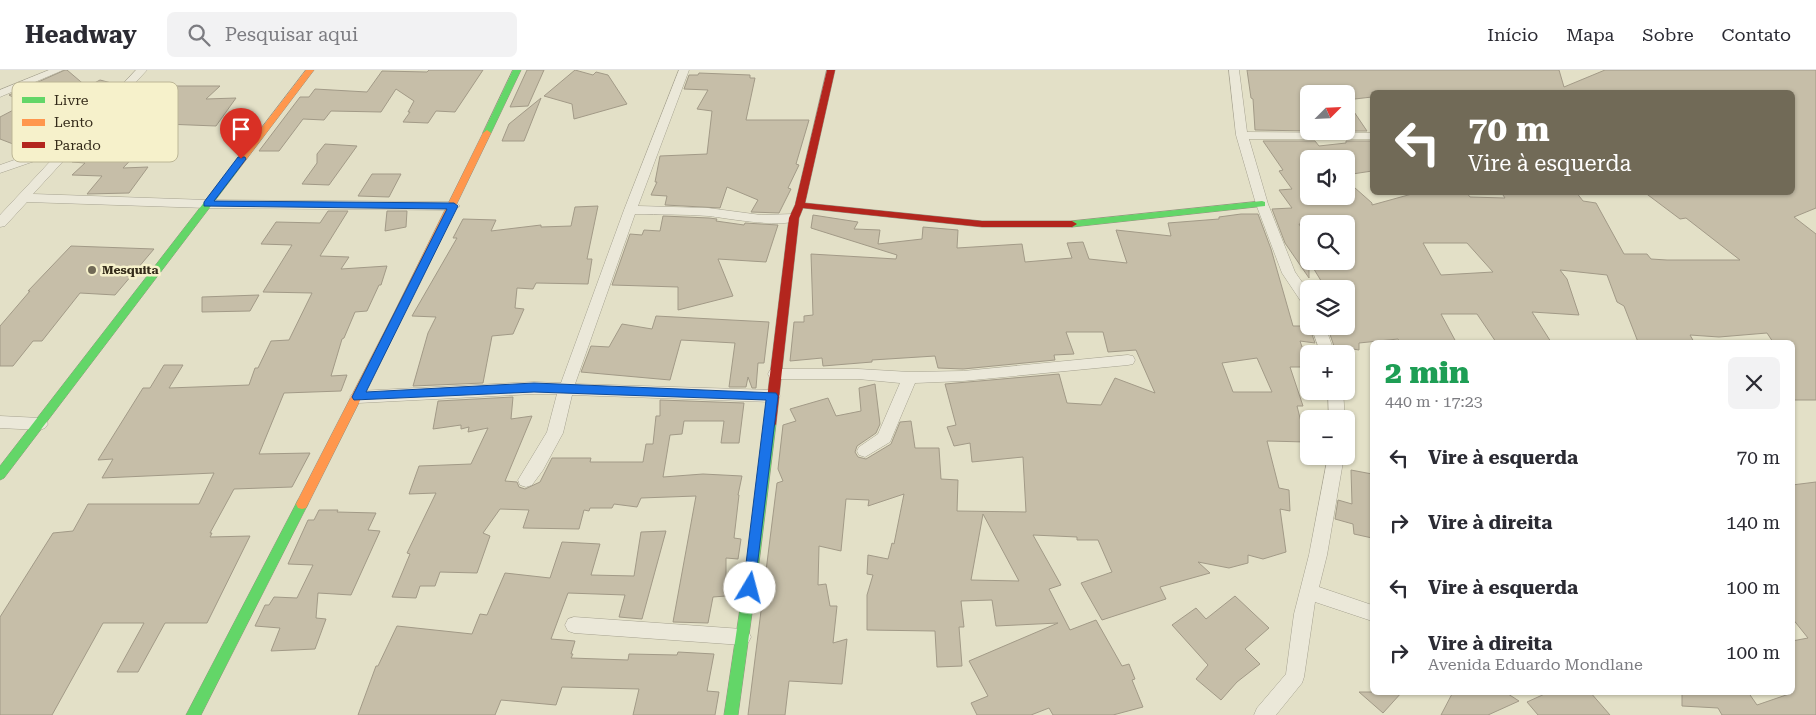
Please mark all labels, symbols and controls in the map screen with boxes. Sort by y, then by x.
search box [167,12,517,57]
text: Headway [25,21,137,49]
icon: search [185,21,213,49]
text: Pesquisar aqui [225,23,358,46]
text: Início [1487,24,1538,45]
text: Mapa [1566,24,1614,45]
text: Sobre [1642,24,1694,45]
text: Contato [1722,24,1791,45]
legend [12,82,178,162]
north arrow [1300,85,1355,140]
map controls [1300,85,1355,465]
text: Livre [54,92,89,108]
pin [220,108,262,159]
text: 70 m [1468,109,1550,150]
icon: left [1385,110,1450,175]
text: Lento [54,114,93,130]
icon: arrive [227,115,255,143]
text: Parado [54,137,101,153]
button: sound [1300,150,1355,205]
text: Vire à esquerda [1468,151,1631,176]
button: search [1300,215,1355,270]
place label: Mesquita [102,263,158,277]
marker: Mesquita [86,264,98,276]
button: layers [1300,280,1355,335]
button: + [1300,345,1355,400]
text: 2 min [1385,355,1469,390]
button: close [1728,357,1780,409]
text: 440 m · 17:23 [1385,392,1483,411]
button: − [1300,410,1355,465]
icon: left [1385,444,1413,472]
text: Vire à esquerda [1428,446,1578,469]
text: 70 m [1737,446,1780,469]
icon: right [1385,509,1413,537]
text: Vire à direita [1428,511,1552,534]
text: 140 m [1726,511,1780,534]
position arrow [723,561,775,613]
icon: left [1385,574,1413,602]
text: Vire à esquerda [1428,576,1578,599]
text: 100 m [1726,576,1780,599]
text: Vire à direita [1428,632,1552,655]
icon: right [1385,639,1413,667]
text: 100 m [1726,641,1780,664]
text: Avenida Eduardo Mondlane [1428,655,1643,674]

